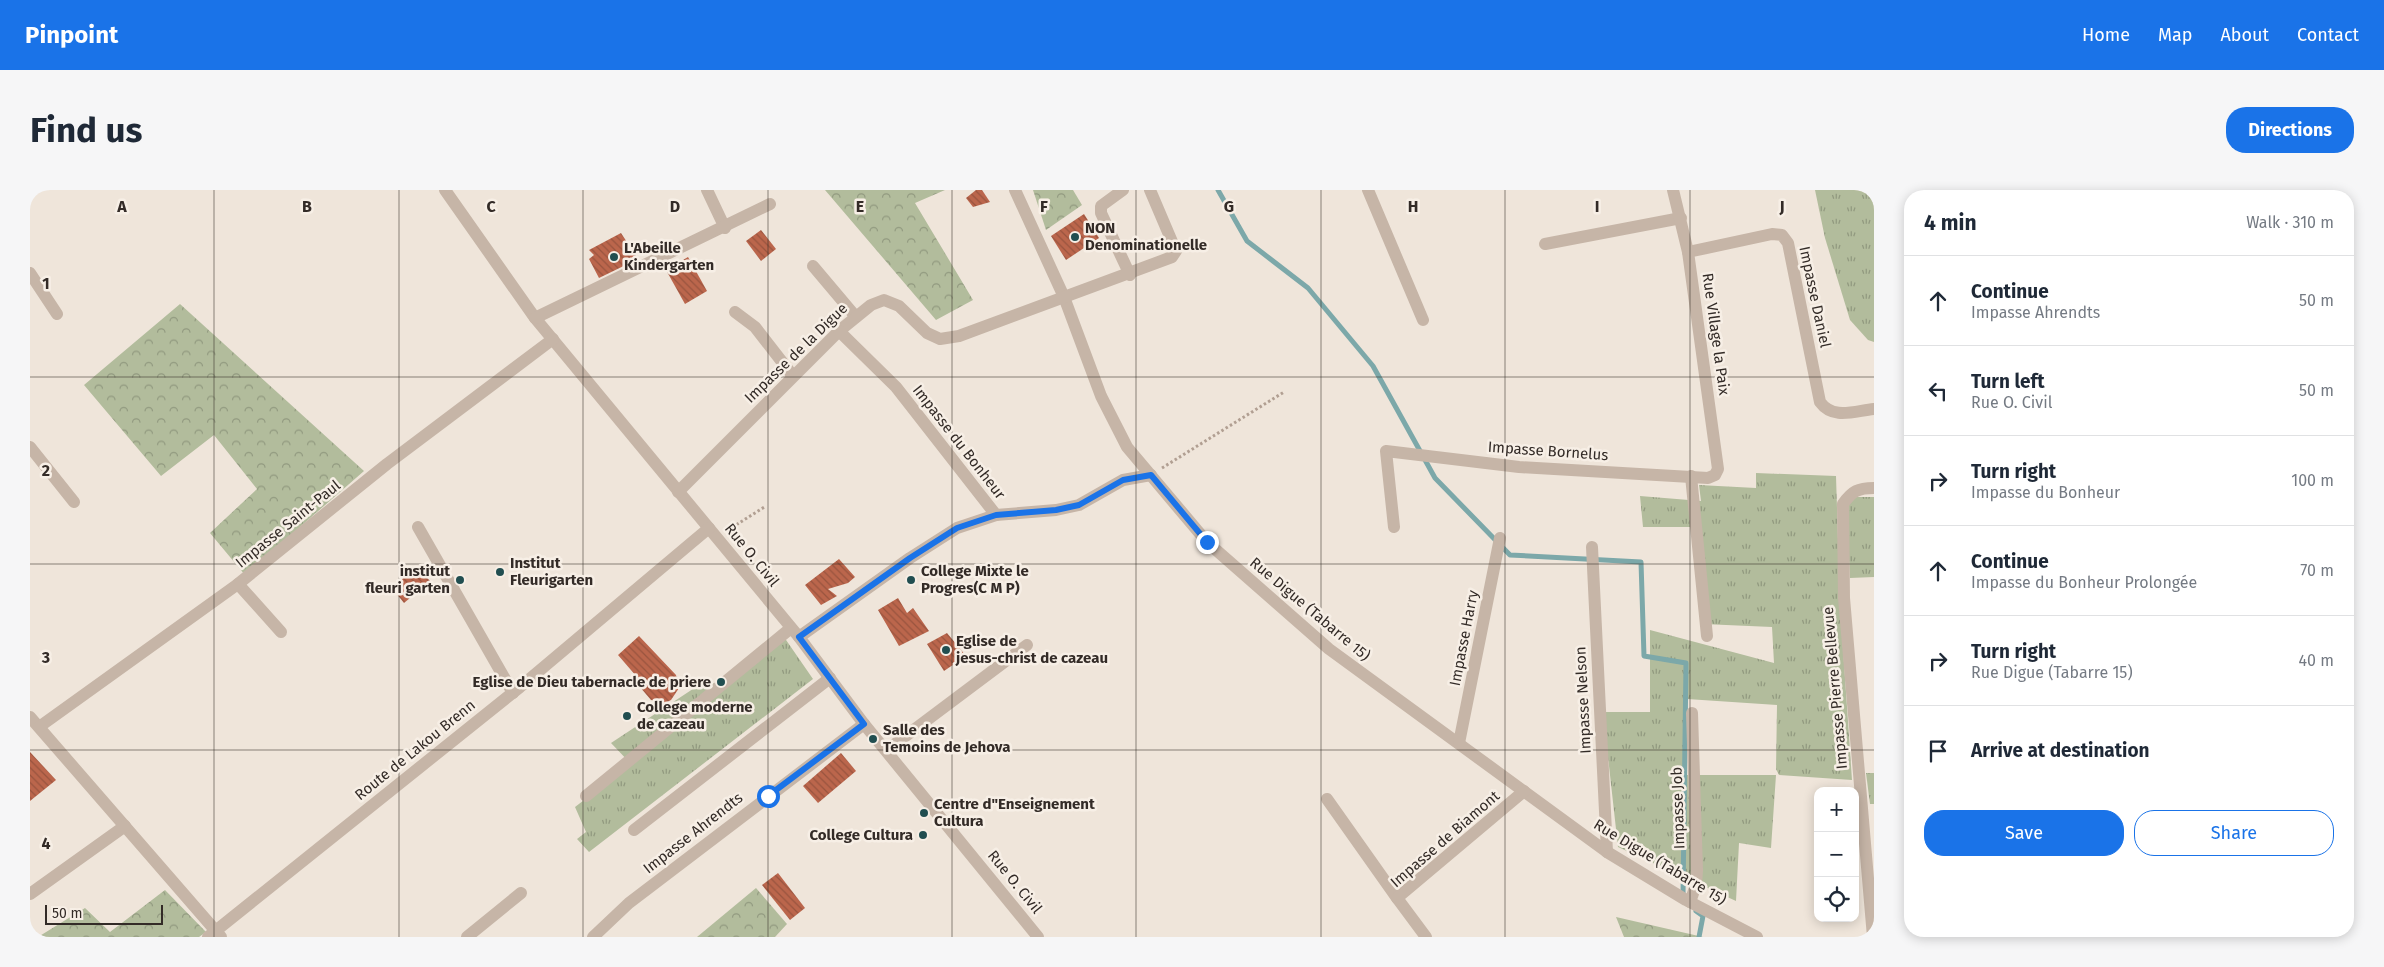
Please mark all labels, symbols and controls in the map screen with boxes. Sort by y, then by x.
text: Pinpoint [25,21,118,49]
text: Home [2082,24,2130,46]
text: Map [2158,24,2192,46]
text: About [2220,24,2269,46]
text: Contact [2297,24,2359,46]
button: Directions [2226,107,2354,153]
text: Find us [30,109,142,151]
text: A [116,197,127,216]
text: B [302,197,312,216]
text: C [486,197,496,216]
text: D [670,197,680,216]
text: E [856,197,864,216]
text: F [1040,197,1048,216]
text: G [1224,197,1234,216]
text: H [1408,197,1418,216]
text: I [1595,197,1599,216]
text: J [1778,197,1785,216]
text: 4 min [1924,210,1977,236]
text: Walk · 310 m [2246,213,2334,232]
place label: NON Denominationelle [1085,219,1207,254]
marker: NON Denominationelle [1069,231,1081,243]
place label: L'Abeille Kindergarten [624,239,714,274]
street label: Impasse Daniel [1795,245,1835,350]
marker: L'Abeille Kindergarten [608,251,620,263]
street label: Rue Village la Paix [1699,272,1734,397]
text: 1 [42,274,50,293]
text: Continue [1971,280,2049,303]
icon: ahead [1924,287,1952,315]
text: 50 m [2299,291,2334,310]
street label: Impasse de la Digue [741,299,851,407]
text: Impasse Ahrendts [1971,303,2100,322]
text: Turn left [1971,370,2045,393]
icon: left [1924,377,1952,405]
street label: Impasse du Bonheur [909,381,1009,503]
text: 50 m [2299,381,2334,400]
text: Rue O. Civil [1971,393,2052,412]
street label: Impasse Bornelus [1487,438,1609,464]
text: Turn right [1971,460,2056,483]
text: 2 [42,461,50,480]
icon: right [1924,467,1952,495]
text: 100 m [2291,471,2334,490]
street label: Impasse Saint-Paul [232,476,344,572]
text: Impasse du Bonheur [1971,483,2120,502]
street label: Rue O. Civil [721,520,783,591]
route end [1196,531,1219,554]
text: Continue [1971,550,2049,573]
street label: Rue Digue (Tabarre 15) [1246,553,1374,665]
place label: Institut Fleurigarten [510,554,593,589]
icon: ahead [1924,557,1952,585]
text: 70 m [2300,561,2334,580]
place label: institut fleuri garten [365,562,450,597]
place label: College Mixte le Progres(C M P) [921,562,1029,597]
marker: Institut Fleurigarten [494,566,506,578]
text: Impasse du Bonheur Prolongée [1971,573,2197,592]
marker: institut fleuri garten [454,574,466,586]
marker: College Mixte le Progres(C M P) [905,574,917,586]
street label: Impasse Harry [1446,588,1482,688]
street label: Impasse Pierre Bellevue [1819,606,1851,770]
place label: Eglise de jesus-christ de cazeau [955,632,1108,667]
text: Turn right [1971,640,2056,663]
marker: Eglise de jesus-christ de cazeau [940,644,952,656]
street label: Impasse Nelson [1571,646,1595,754]
icon: right [1924,647,1952,675]
text: 3 [41,648,50,667]
text: 40 m [2299,651,2334,670]
text: Rue Digue (Tabarre 15) [1971,663,2133,682]
place label: Eglise de Dieu tabernacle de priere [473,673,711,691]
marker: Eglise de Dieu tabernacle de priere [715,676,727,688]
street label: Route de Lakou Brenn [351,696,479,804]
place label: College moderne de cazeau [637,698,753,733]
marker: College moderne de cazeau [621,710,633,722]
place label: Salle des Temoins de Jehova [883,721,1010,756]
marker: Salle des Temoins de Jehova [867,733,879,745]
icon: arrive [1924,737,1952,765]
text: Arrive at destination [1971,739,2150,762]
street label: Impasse Job [1668,767,1688,849]
route start [757,785,780,808]
street label: Impasse de Biamont [1387,786,1504,891]
map controls [1814,787,1859,922]
button: + [1814,787,1859,832]
street label: Impasse Ahrendts [640,789,746,877]
place label: Centre d"Enseignement Cultura [934,795,1095,830]
marker: Centre d"Enseignement Cultura [918,807,930,819]
button: Save [1924,810,2124,856]
button: Share [2134,810,2334,856]
street label: Rue Digue (Tabarre 15) [1590,815,1730,909]
place label: College Cultura [810,826,913,844]
marker: College Cultura [917,829,929,841]
button: − [1814,832,1859,877]
text: 4 [41,834,51,853]
street label: Rue O. Civil [984,847,1046,918]
button: locate [1814,877,1859,922]
scale bar [45,902,162,925]
text: 50 m [52,905,83,922]

